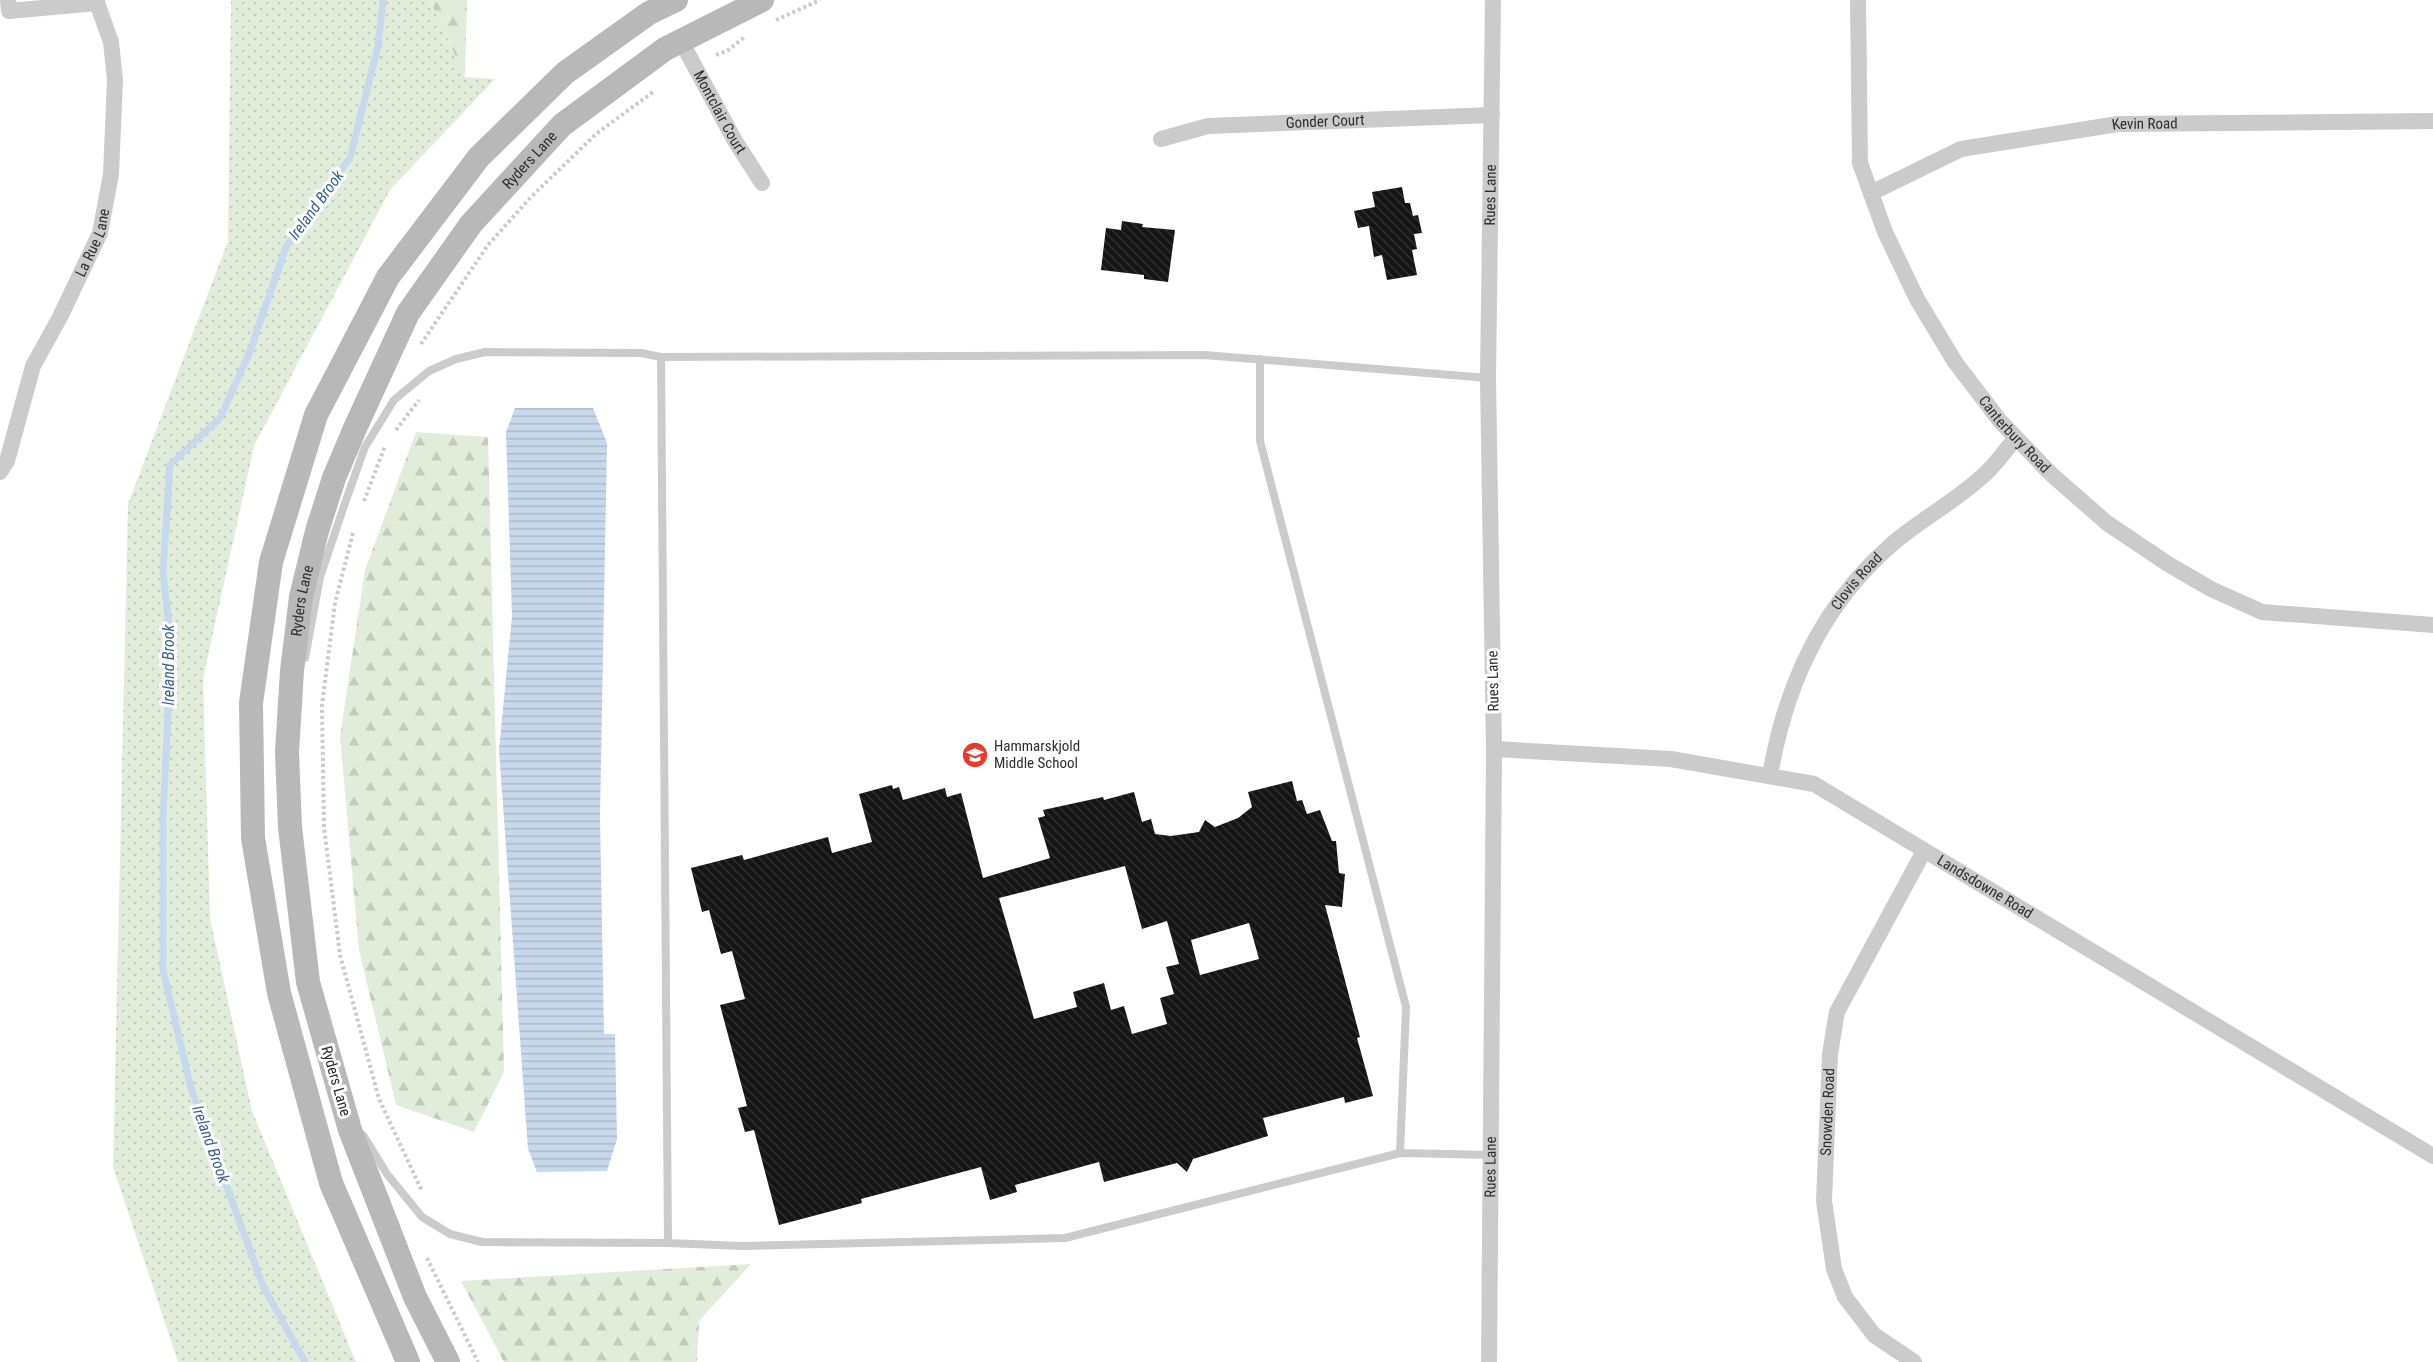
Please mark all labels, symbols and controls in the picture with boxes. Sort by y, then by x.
street label: Montclair Court [690,67,750,157]
street label: Gonder Court [1285,111,1365,132]
street label: Kevin Road [2111,114,2178,134]
street label: Ryders Lane [499,127,561,193]
street label: Rues Lane [1481,164,1500,226]
water label: Ireland Brook [284,166,348,243]
street label: La Rue Lane [71,207,113,280]
street label: Canterbury Road [1975,392,2054,477]
street label: Clovis Road [1827,549,1886,613]
street label: Ryders Lane [287,563,317,638]
water label: Ireland Brook [159,623,178,706]
street label: Rues Lane [1483,650,1503,712]
place label: Hammarskjold Middle School [994,737,1080,772]
school or university icon: Hammarskjold Middle School [960,740,990,770]
street label: Landsdowne Road [1934,851,2036,922]
street label: Ryders Lane [317,1044,355,1118]
street label: Snowden Road [1817,1068,1838,1156]
water label: Ireland Brook [188,1103,234,1186]
street label: Rues Lane [1481,1136,1500,1198]

